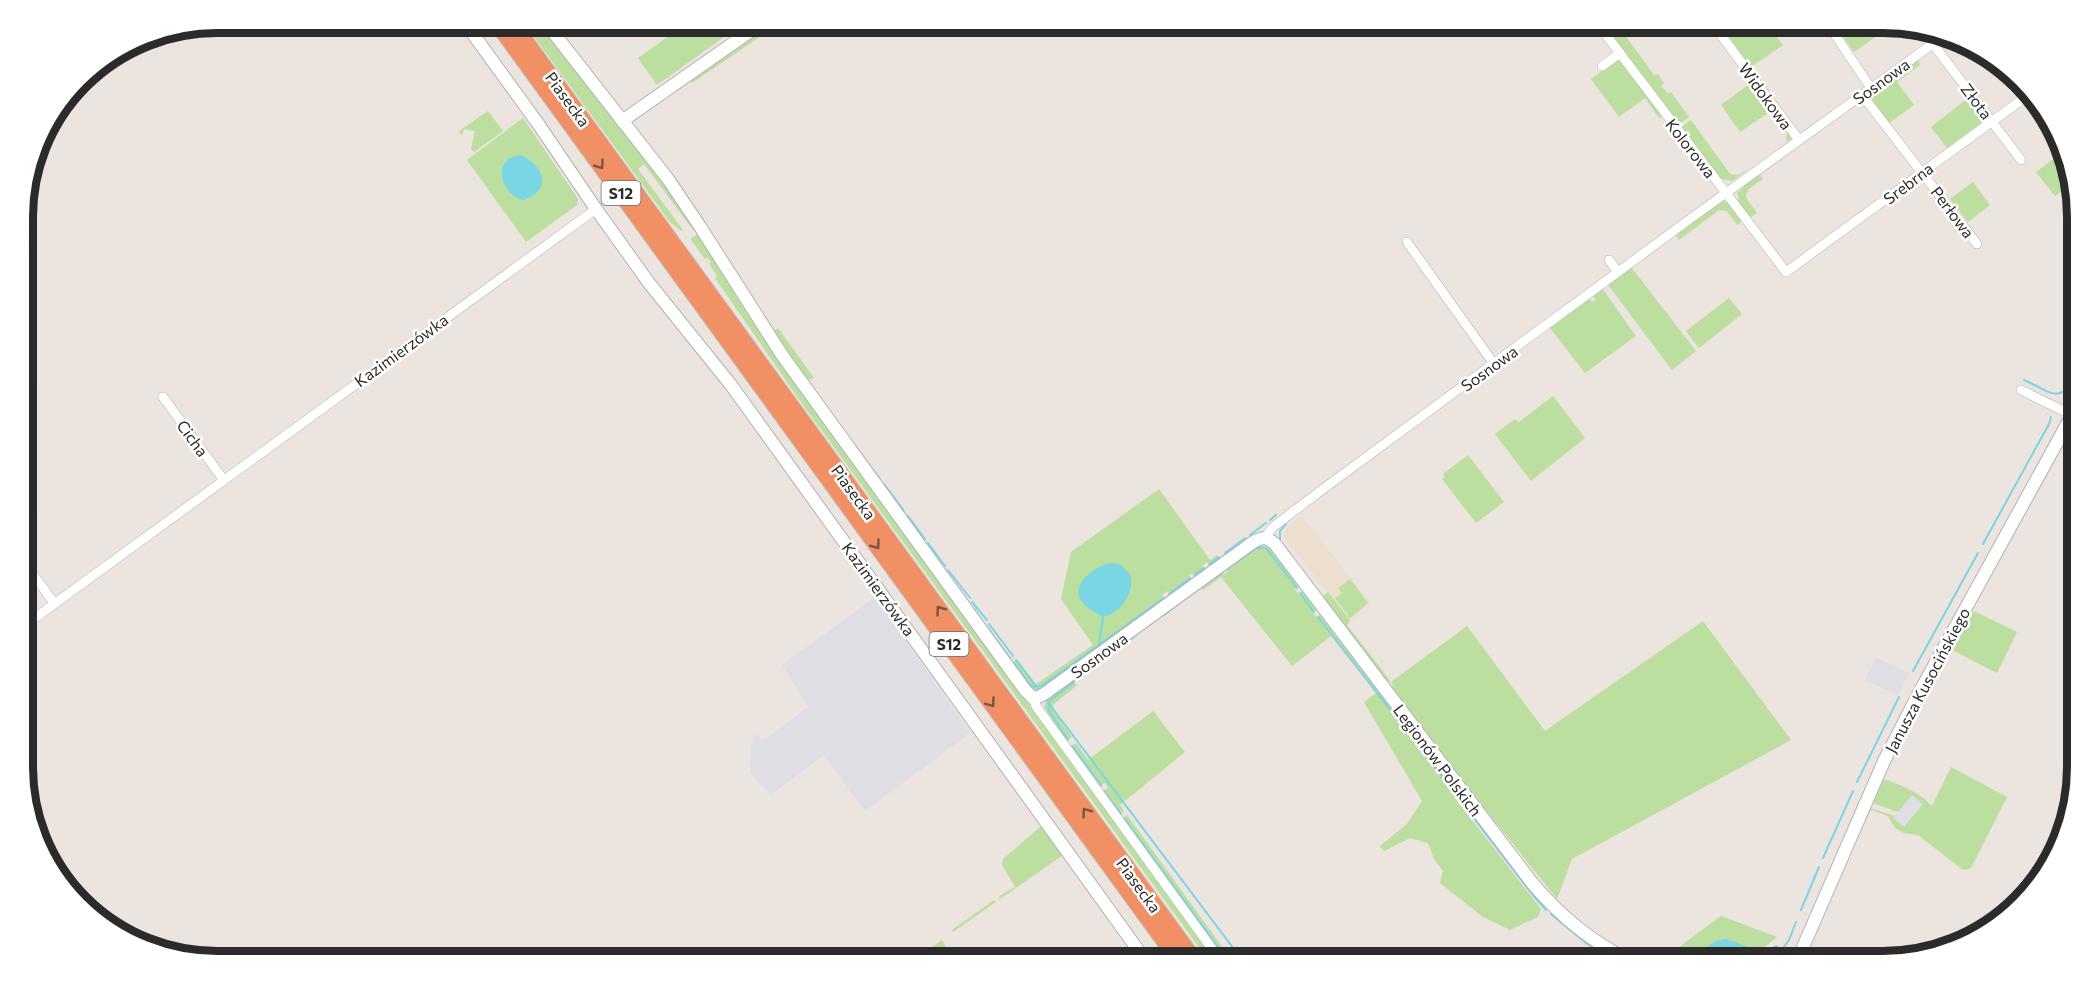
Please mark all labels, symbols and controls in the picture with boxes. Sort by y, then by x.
street label: Sosnowa [1849,54,1913,108]
street label: Widokowa [1735,59,1797,133]
street label: Piasecka [542,68,594,130]
street label: Złota [1957,79,1997,123]
street label: Kolorowa [1662,115,1720,181]
one-way arrow [593,158,604,169]
street label: Srebrna [1879,158,1937,208]
road number: S12 [602,181,640,205]
street label: Perłowa [1927,182,1979,242]
street label: Kazimierzówka [350,310,452,390]
street label: Sosnowa [1457,341,1521,395]
street label: Cicha [173,416,213,460]
street label: Piasecka [828,461,880,523]
street label: Kazimierzówka [839,538,919,640]
one-way arrow [869,538,880,549]
street label: Janusza Kusocińskiego [1881,604,1973,756]
one-way arrow [936,606,947,617]
street label: Sosnowa [1067,628,1131,682]
road number: S12 [930,632,968,656]
one-way arrow [984,696,995,707]
street label: Legionów Polskich [1390,700,1486,820]
one-way arrow [1082,807,1093,818]
street label: Piasecka [1113,854,1165,916]

